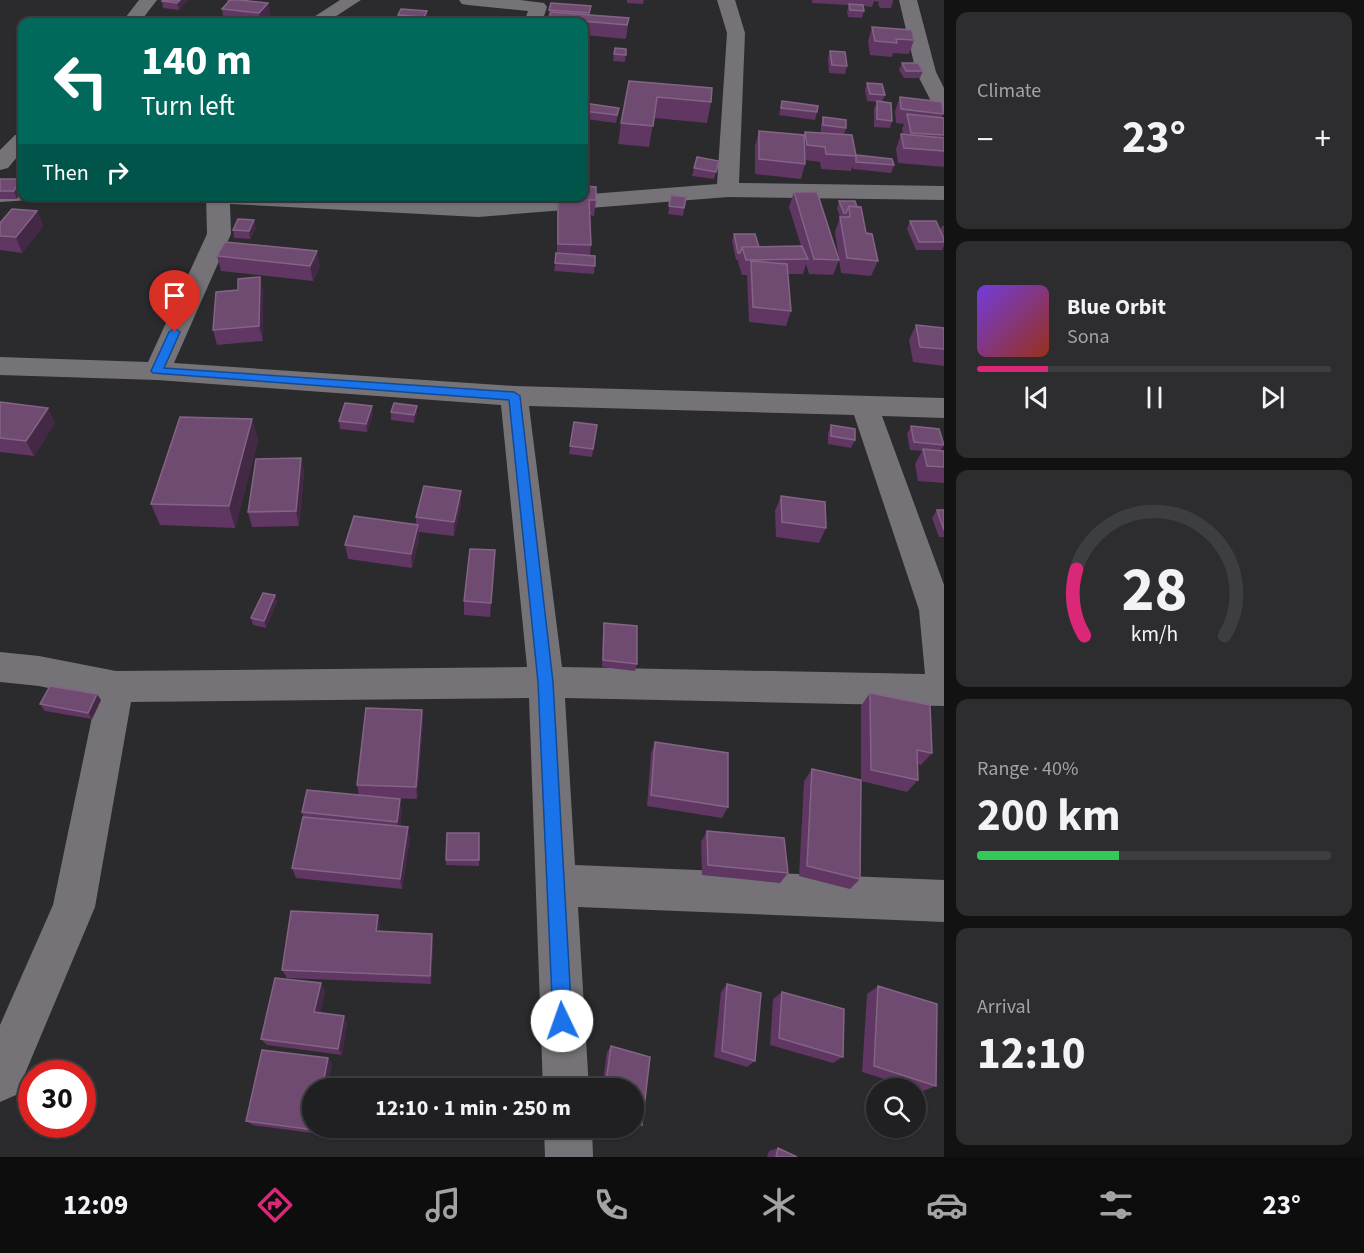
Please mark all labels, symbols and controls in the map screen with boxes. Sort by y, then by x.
text: 140 m [141,31,252,91]
icon: left [42,42,120,120]
text: Climate [977,77,1041,105]
text: Turn left [141,87,235,126]
text: 23° [1122,106,1186,170]
text: − [977,116,993,163]
text: + [1315,116,1331,163]
icon: right [101,156,134,189]
text: Then [42,157,89,189]
pin [149,270,200,332]
icon: arrive [158,279,191,312]
text: Blue Orbit [1067,291,1166,323]
text: Sona [1067,323,1110,351]
icon: previous [1020,381,1053,414]
icon: pause [1138,381,1171,414]
icon: next [1256,381,1289,414]
text: 28 [1121,546,1187,635]
text: km/h [1130,619,1178,650]
text: Range · 40% [977,755,1078,783]
text: 200 km [977,784,1121,848]
position arrow [530,989,594,1053]
text: Arrival [977,993,1031,1021]
text: 12:10 [977,1022,1086,1086]
speed limit sign: 30 [18,1060,96,1138]
map controls [866,1078,926,1138]
button: search [866,1078,926,1138]
text: 12:10 · 1 min · 250 m [375,1092,571,1124]
icon: directions [254,1184,296,1226]
icon: music [422,1184,464,1226]
icon: phone [590,1184,632,1226]
icon: climate [758,1184,800,1226]
icon: car [926,1184,968,1226]
icon: filters [1095,1184,1137,1226]
text: 12:09 [63,1186,128,1225]
text: 23° [1263,1186,1301,1225]

